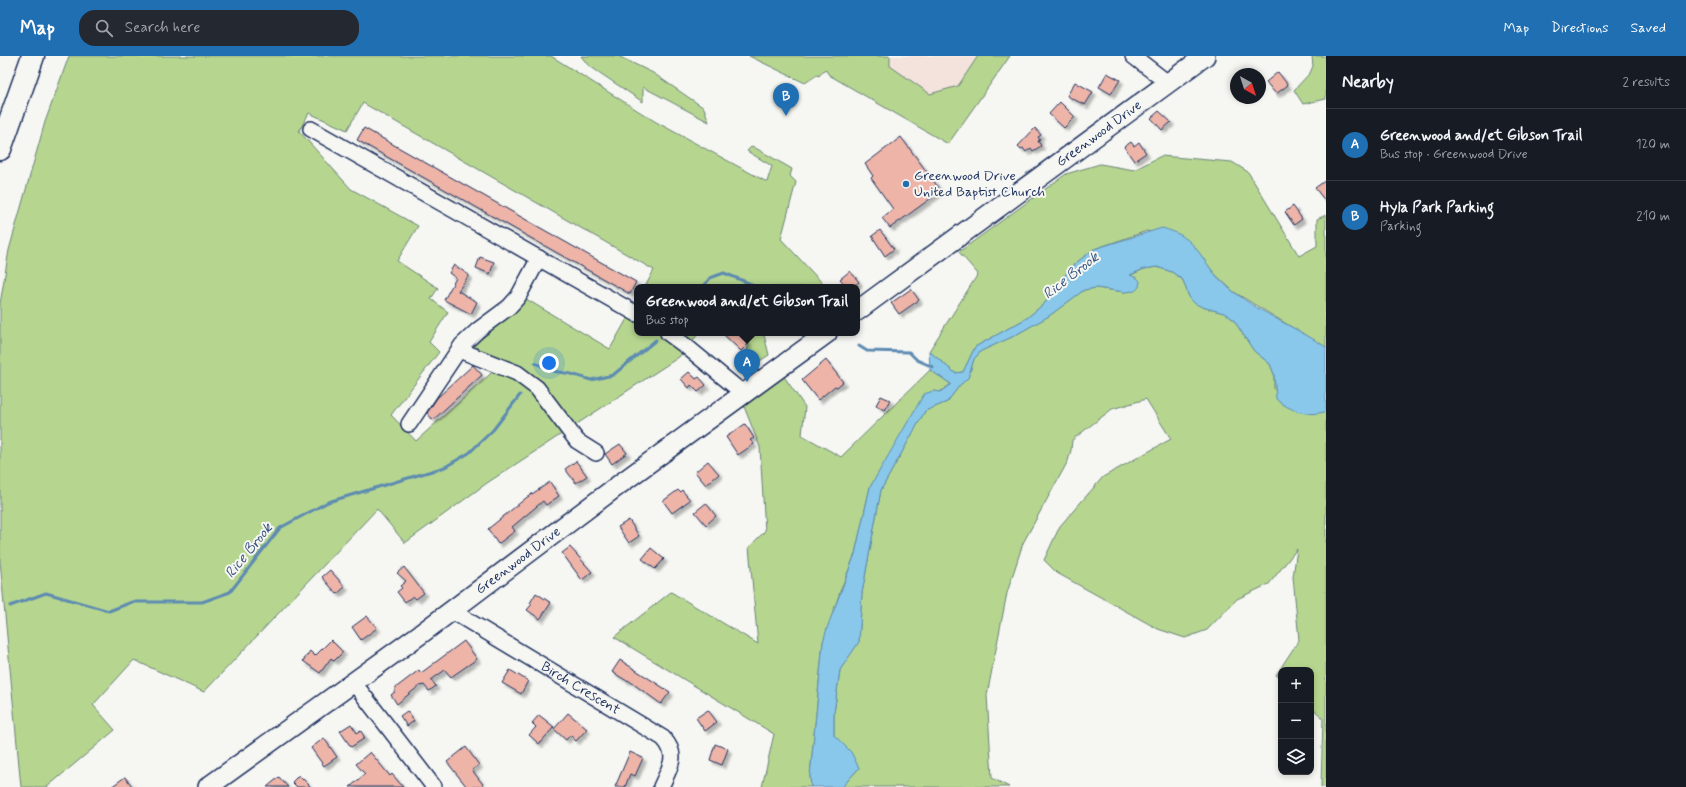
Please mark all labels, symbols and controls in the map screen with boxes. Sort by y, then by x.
search box [79,10,359,46]
text: Map [20,16,55,41]
icon: search [93,17,115,39]
text: Search here [125,18,200,38]
text: Map [1503,19,1529,37]
text: Directions [1551,19,1609,37]
text: Saved [1631,19,1666,37]
north arrow [1230,68,1266,104]
text: Nearby [1342,71,1394,93]
text: 2 results [1623,74,1670,91]
pin: B [773,83,799,116]
street label: Greenwood Drive [1053,96,1145,171]
text: Greenwood and/et Gibson Trail [1380,126,1582,146]
text: A [1351,136,1359,153]
text: 120 m [1636,136,1670,153]
text: Bus stop · Greenwood Drive [1380,146,1528,163]
place label: Greenwood Drive United Baptist Church [914,167,1045,201]
marker: Greenwood Drive United Baptist Church [901,179,911,189]
text: Hyla Park Parking [1380,198,1494,218]
text: B [1351,208,1359,225]
text: 210 m [1636,208,1670,225]
text: Parking [1380,218,1422,235]
water label: Rice Brook [1039,247,1104,304]
popup [634,284,860,336]
text: Greenwood and/et Gibson Trail [646,292,848,312]
text: Bus stop [646,312,689,329]
pin: A [734,349,760,382]
your location [539,353,559,373]
water label: Rice Brook [221,518,278,583]
street label: Greenwood Drive [472,523,564,598]
street label: Birch Crescent [538,658,624,719]
map controls [1278,667,1314,775]
button: + [1278,667,1314,703]
button: − [1278,703,1314,739]
button: layers [1278,739,1314,775]

